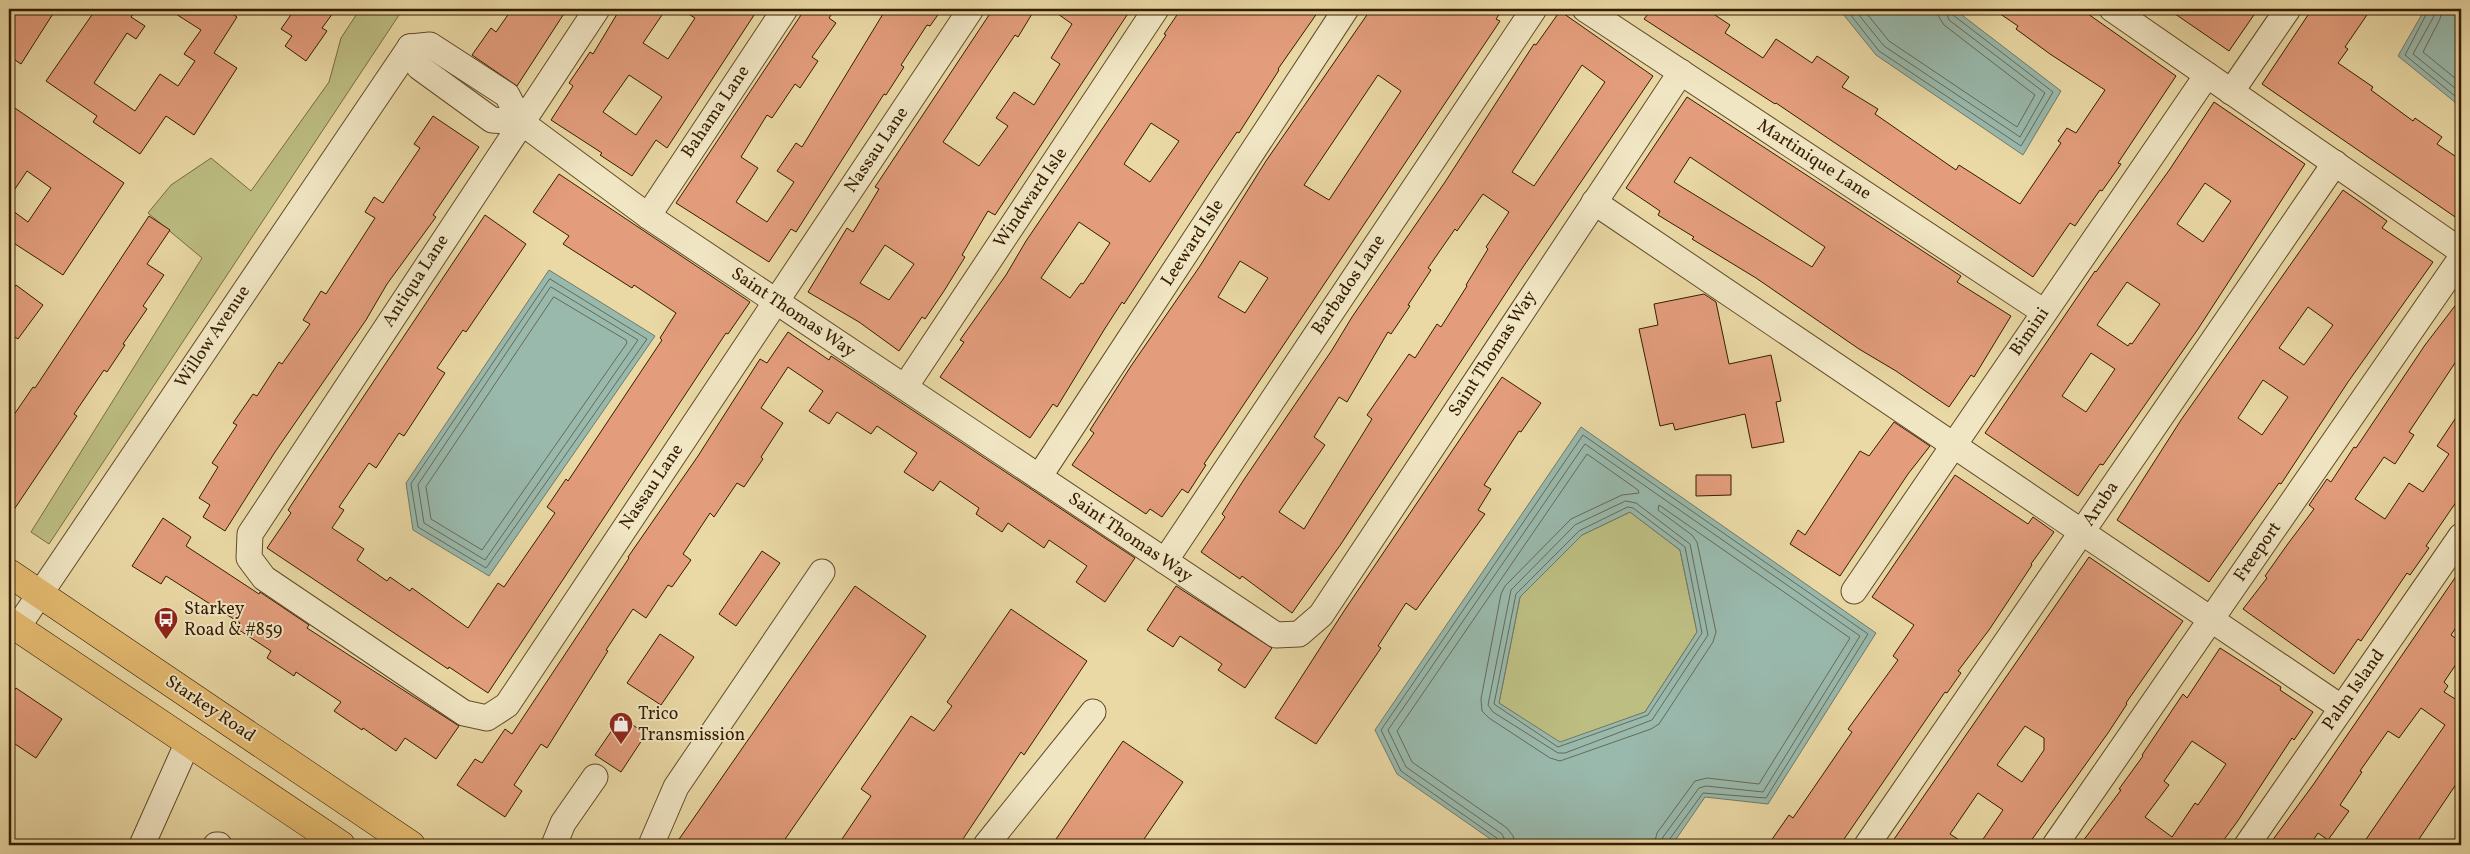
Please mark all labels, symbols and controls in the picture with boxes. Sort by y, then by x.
street label: Bahama Lane [676,61,756,163]
street label: Nassau Lane [839,102,915,198]
street label: Martinique Lane [1752,114,1876,206]
street label: Windward Isle [988,143,1074,253]
street label: Leeward Isle [1156,195,1230,291]
street label: Antiqua Lane [377,230,455,332]
street label: Barbados Lane [1306,230,1392,340]
street label: Saint Thomas Way [726,262,861,364]
street label: Willow Avenue [169,281,257,393]
street label: Saint Thomas Way [1443,286,1543,422]
street label: Bimini [2004,303,2056,361]
street label: Nassau Lane [614,439,690,535]
street label: Aruba [2077,477,2125,531]
street label: Saint Thomas Way [1063,487,1198,589]
street label: Freeport [2228,517,2288,587]
place label: Starkey Road & #859 [184,597,282,643]
bus stop icon: Starkey Road & #859 [153,606,179,640]
street label: Palm Island [2317,644,2391,736]
street label: Starkey Road [160,670,260,748]
place label: Trico Transmission [638,702,746,748]
shop icon: Trico Transmission [608,711,634,745]

